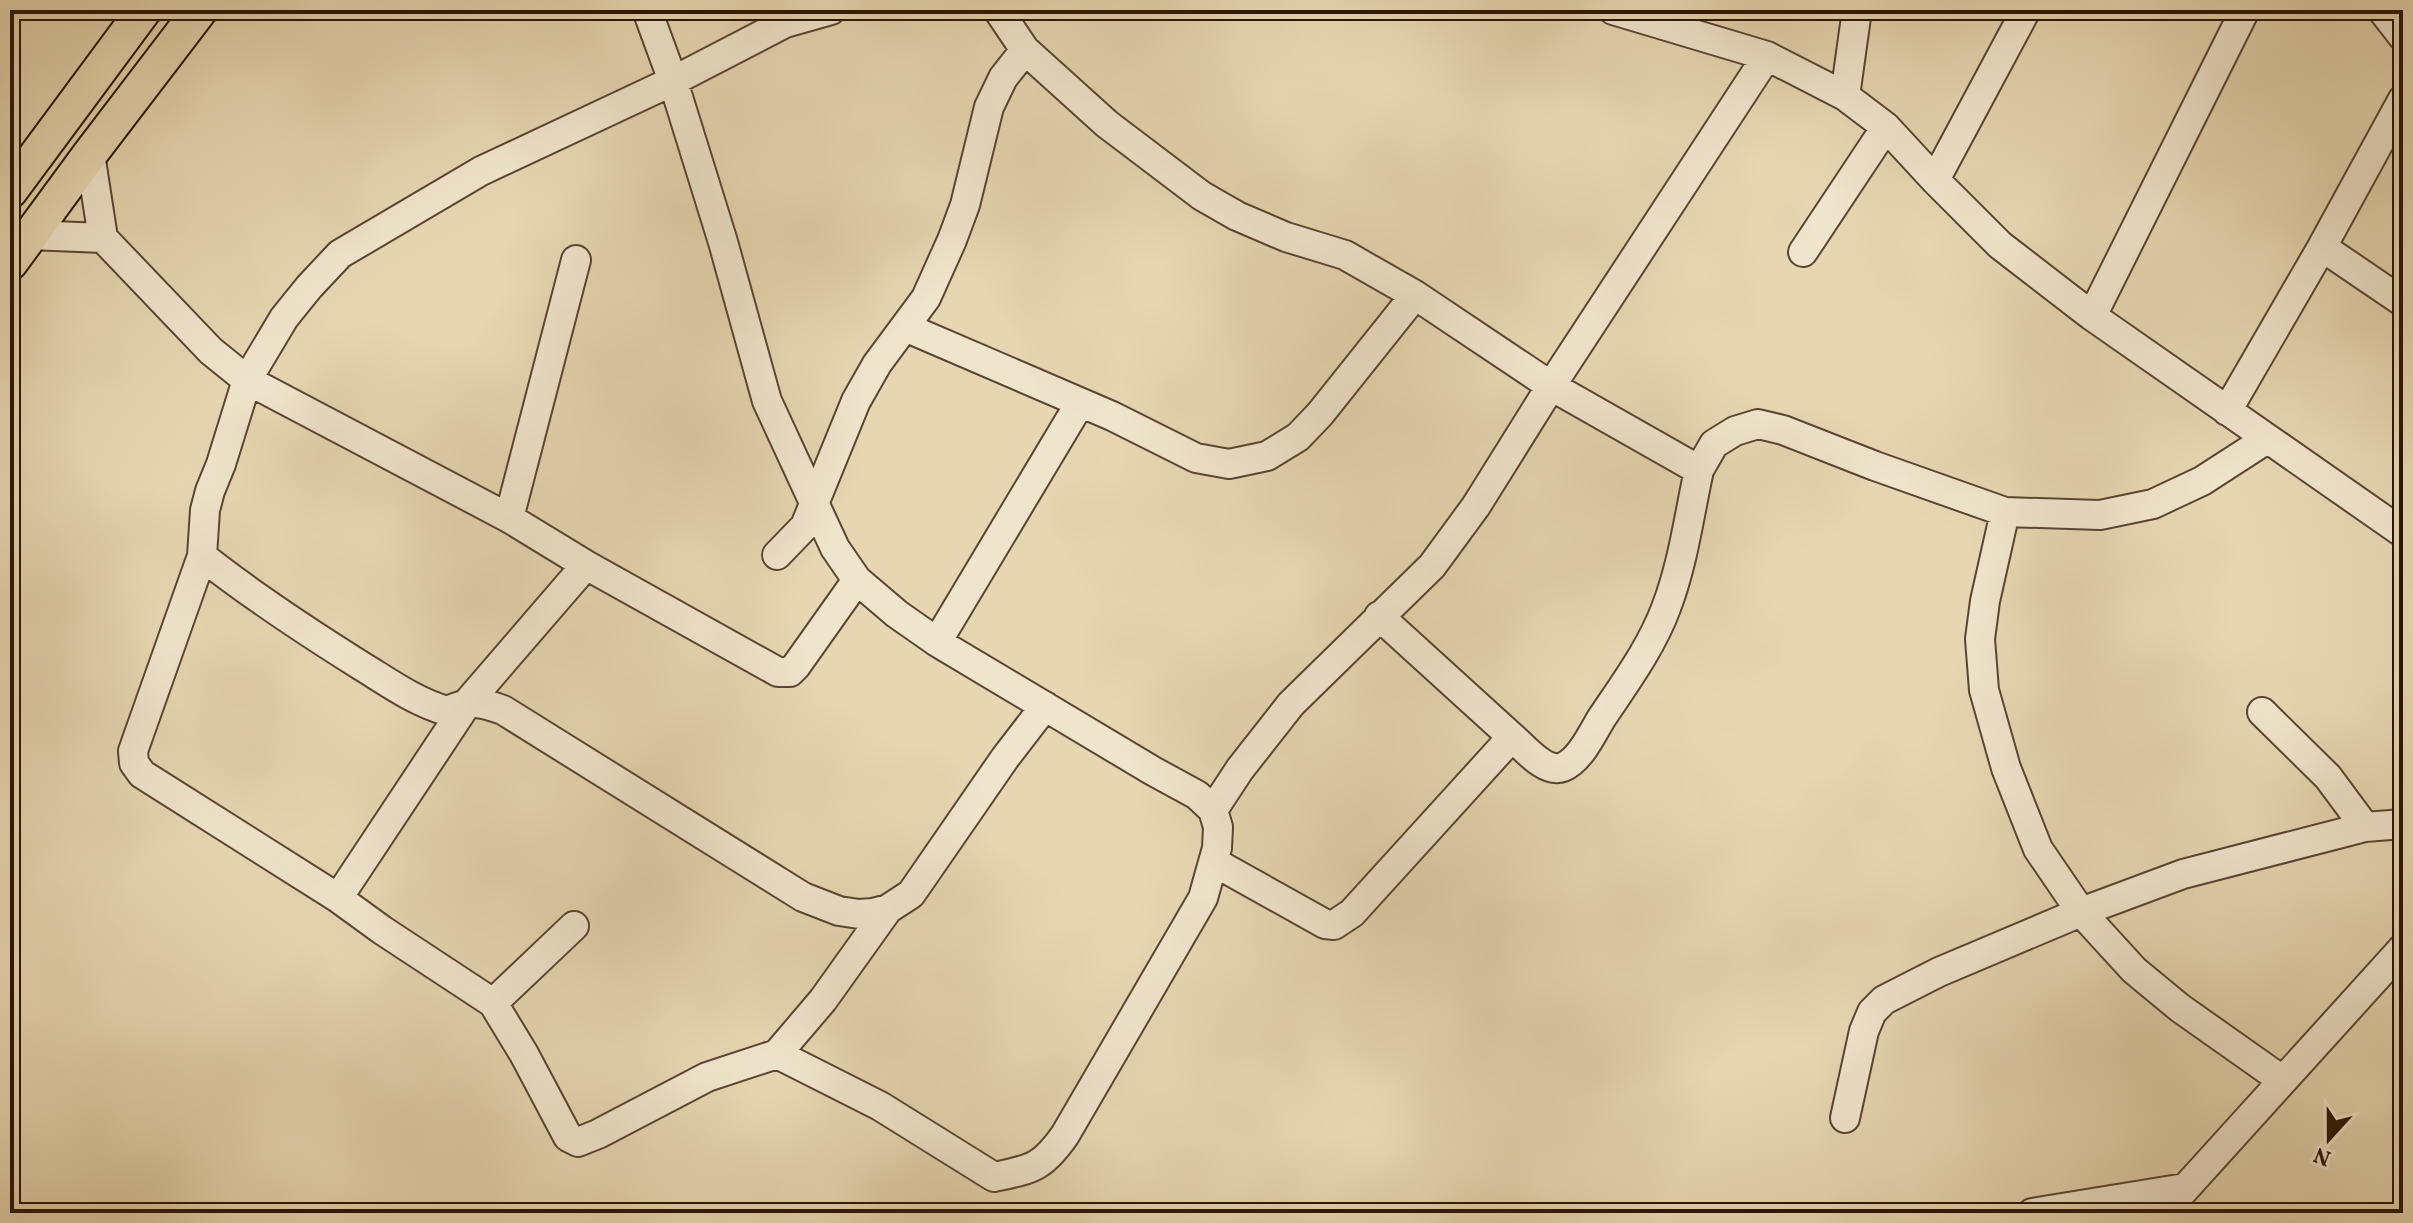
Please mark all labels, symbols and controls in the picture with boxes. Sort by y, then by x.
north arrow [2289,1099,2369,1179]
text: N [2310,1138,2336,1173]

